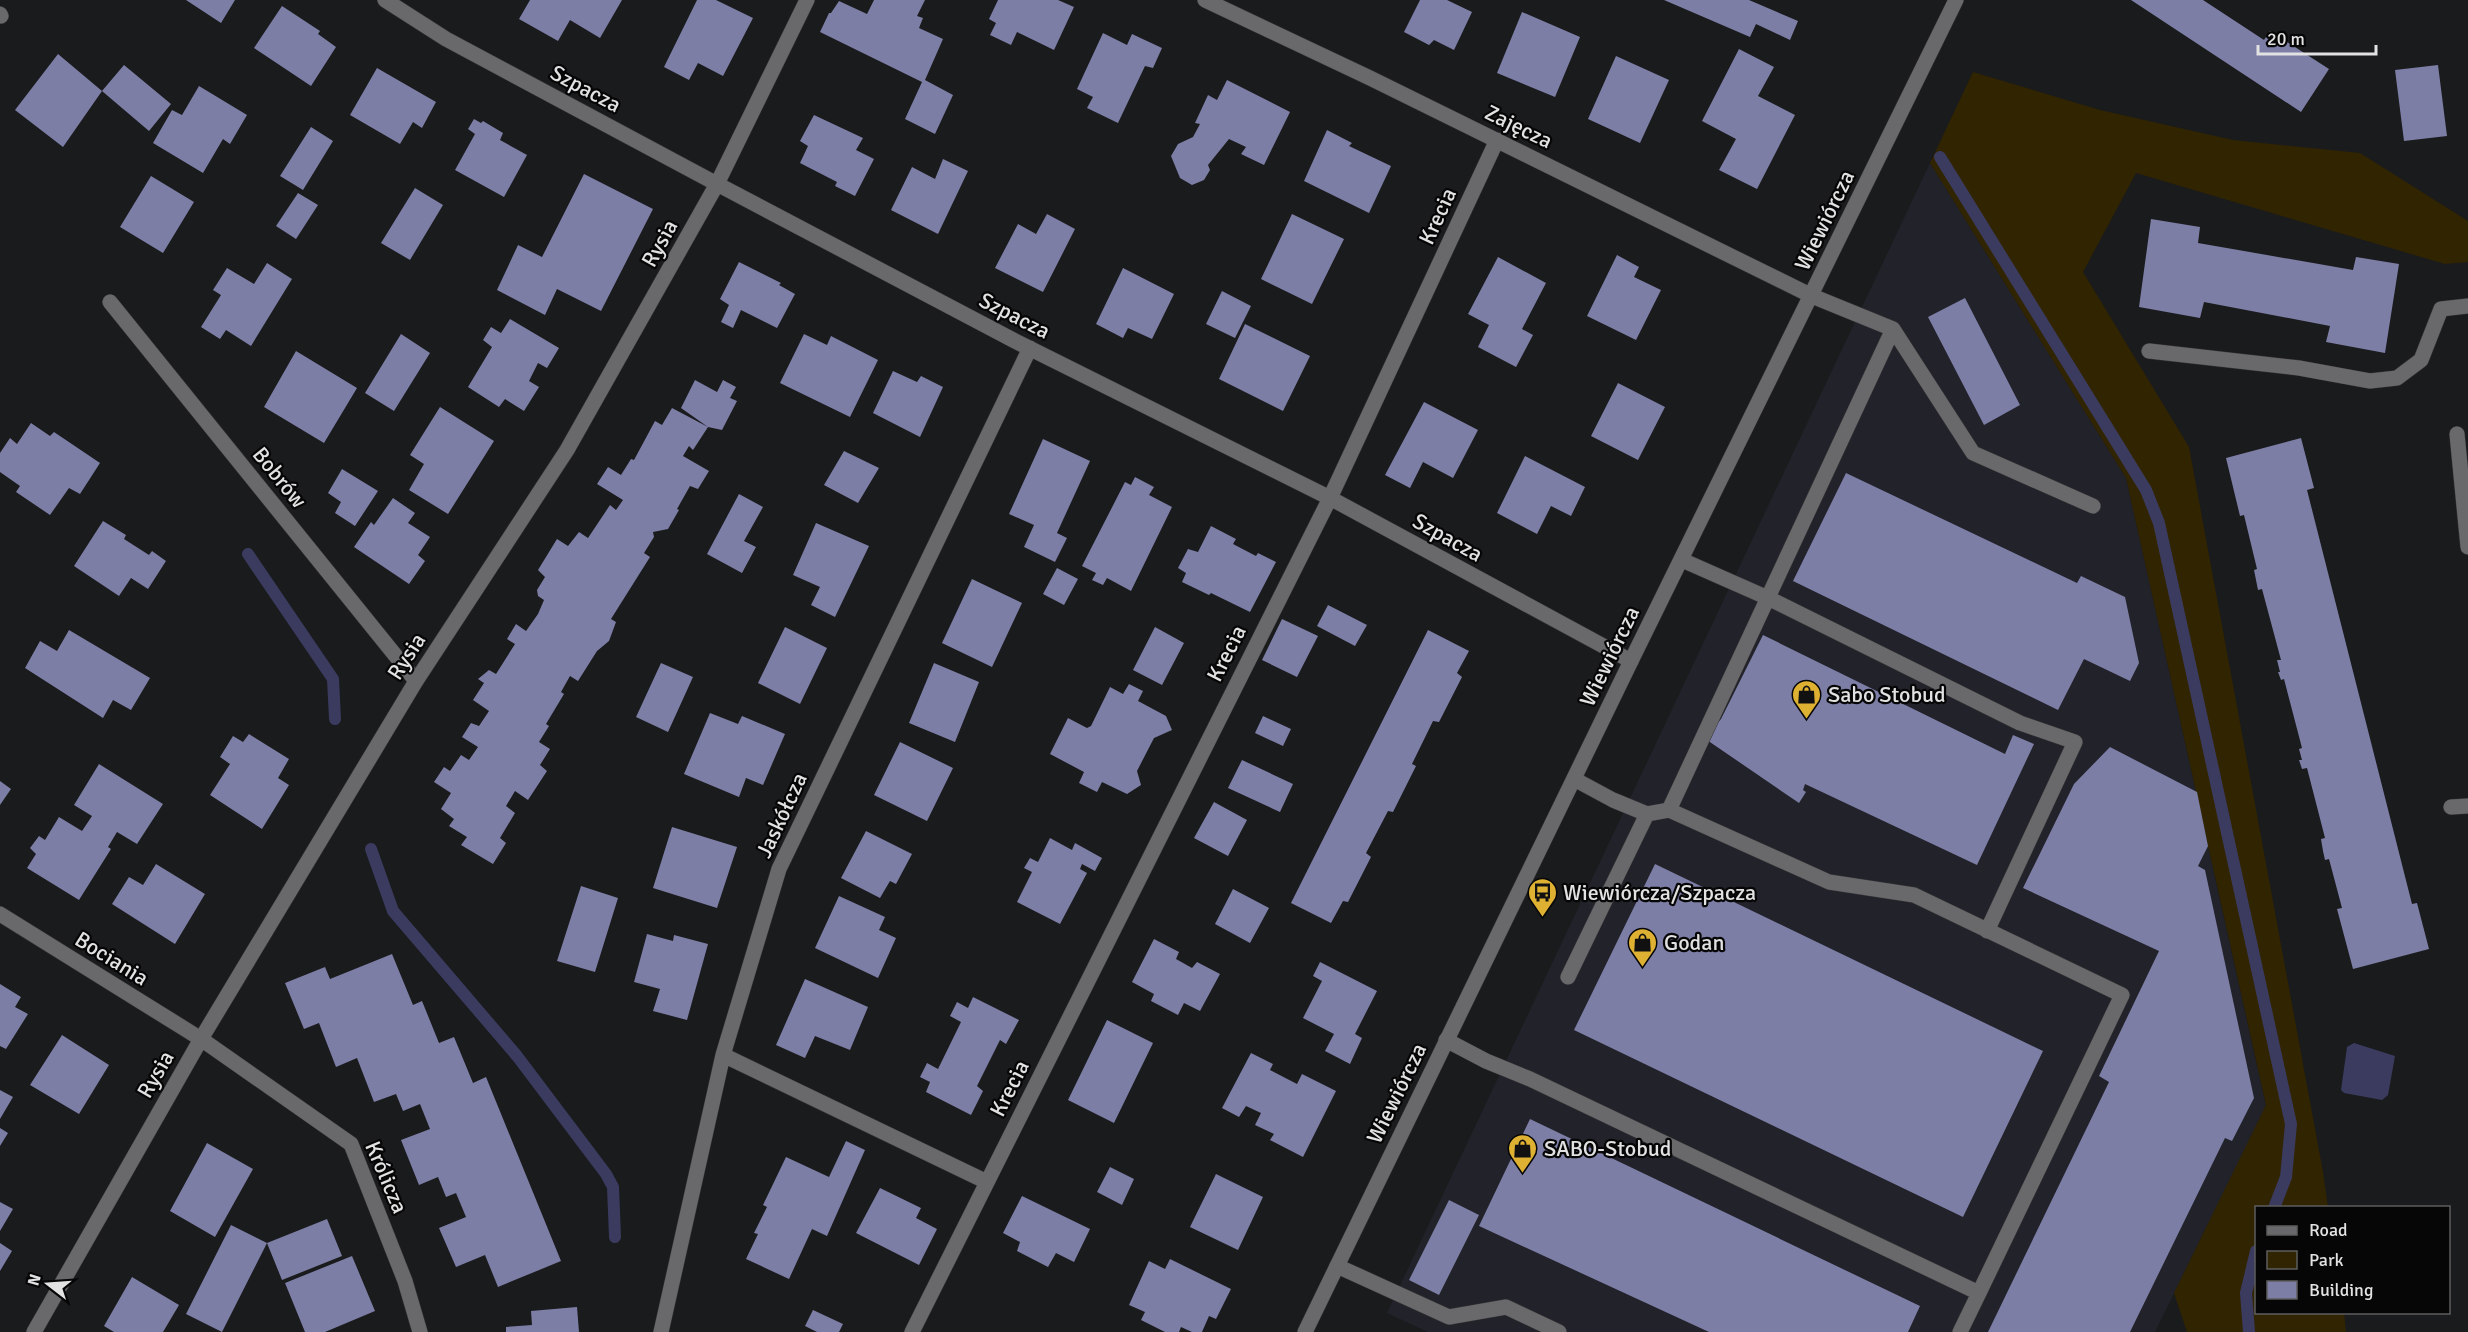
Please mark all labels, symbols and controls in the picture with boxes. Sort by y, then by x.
scale bar [2258,18,2376,56]
text: 20 m [2267,28,2305,50]
street label: Szpacza [546,59,626,118]
street label: Zajęcza [1481,99,1557,154]
street label: Wiewiórcza [1789,166,1860,275]
street label: Krecia [1413,184,1462,249]
street label: Rysia [635,215,683,272]
street label: Szpacza [975,286,1055,345]
street label: Bobrów [247,441,313,514]
street label: Szpacza [1408,507,1488,568]
street label: Wiewiórcza [1574,602,1645,711]
street label: Krecia [1201,621,1252,686]
street label: Rysia [381,628,431,685]
shop icon: Sabo Stobud [1791,678,1823,720]
place label: Sabo Stobud [1828,681,1946,708]
street label: Jaskółcza [750,768,813,862]
bus stop icon: Wiewiórcza/Szpacza [1526,876,1558,918]
place label: Wiewiórcza/Szpacza [1563,879,1756,906]
street label: Bociania [70,925,153,991]
shop icon: Godan [1627,926,1659,968]
place label: Godan [1664,929,1724,956]
street label: Wiewiórcza [1361,1039,1432,1148]
street label: Rysia [131,1046,180,1103]
street label: Krecia [984,1056,1035,1121]
shop icon: SABO-Stobud [1507,1132,1539,1174]
place label: SABO-Stobud [1544,1135,1671,1162]
street label: Królicza [359,1137,414,1217]
legend [2255,1206,2450,1314]
text: Road [2309,1219,2348,1241]
text: Park [2309,1249,2344,1271]
north arrow [18,1254,78,1314]
text: N [23,1272,46,1288]
text: Building [2309,1279,2373,1301]

